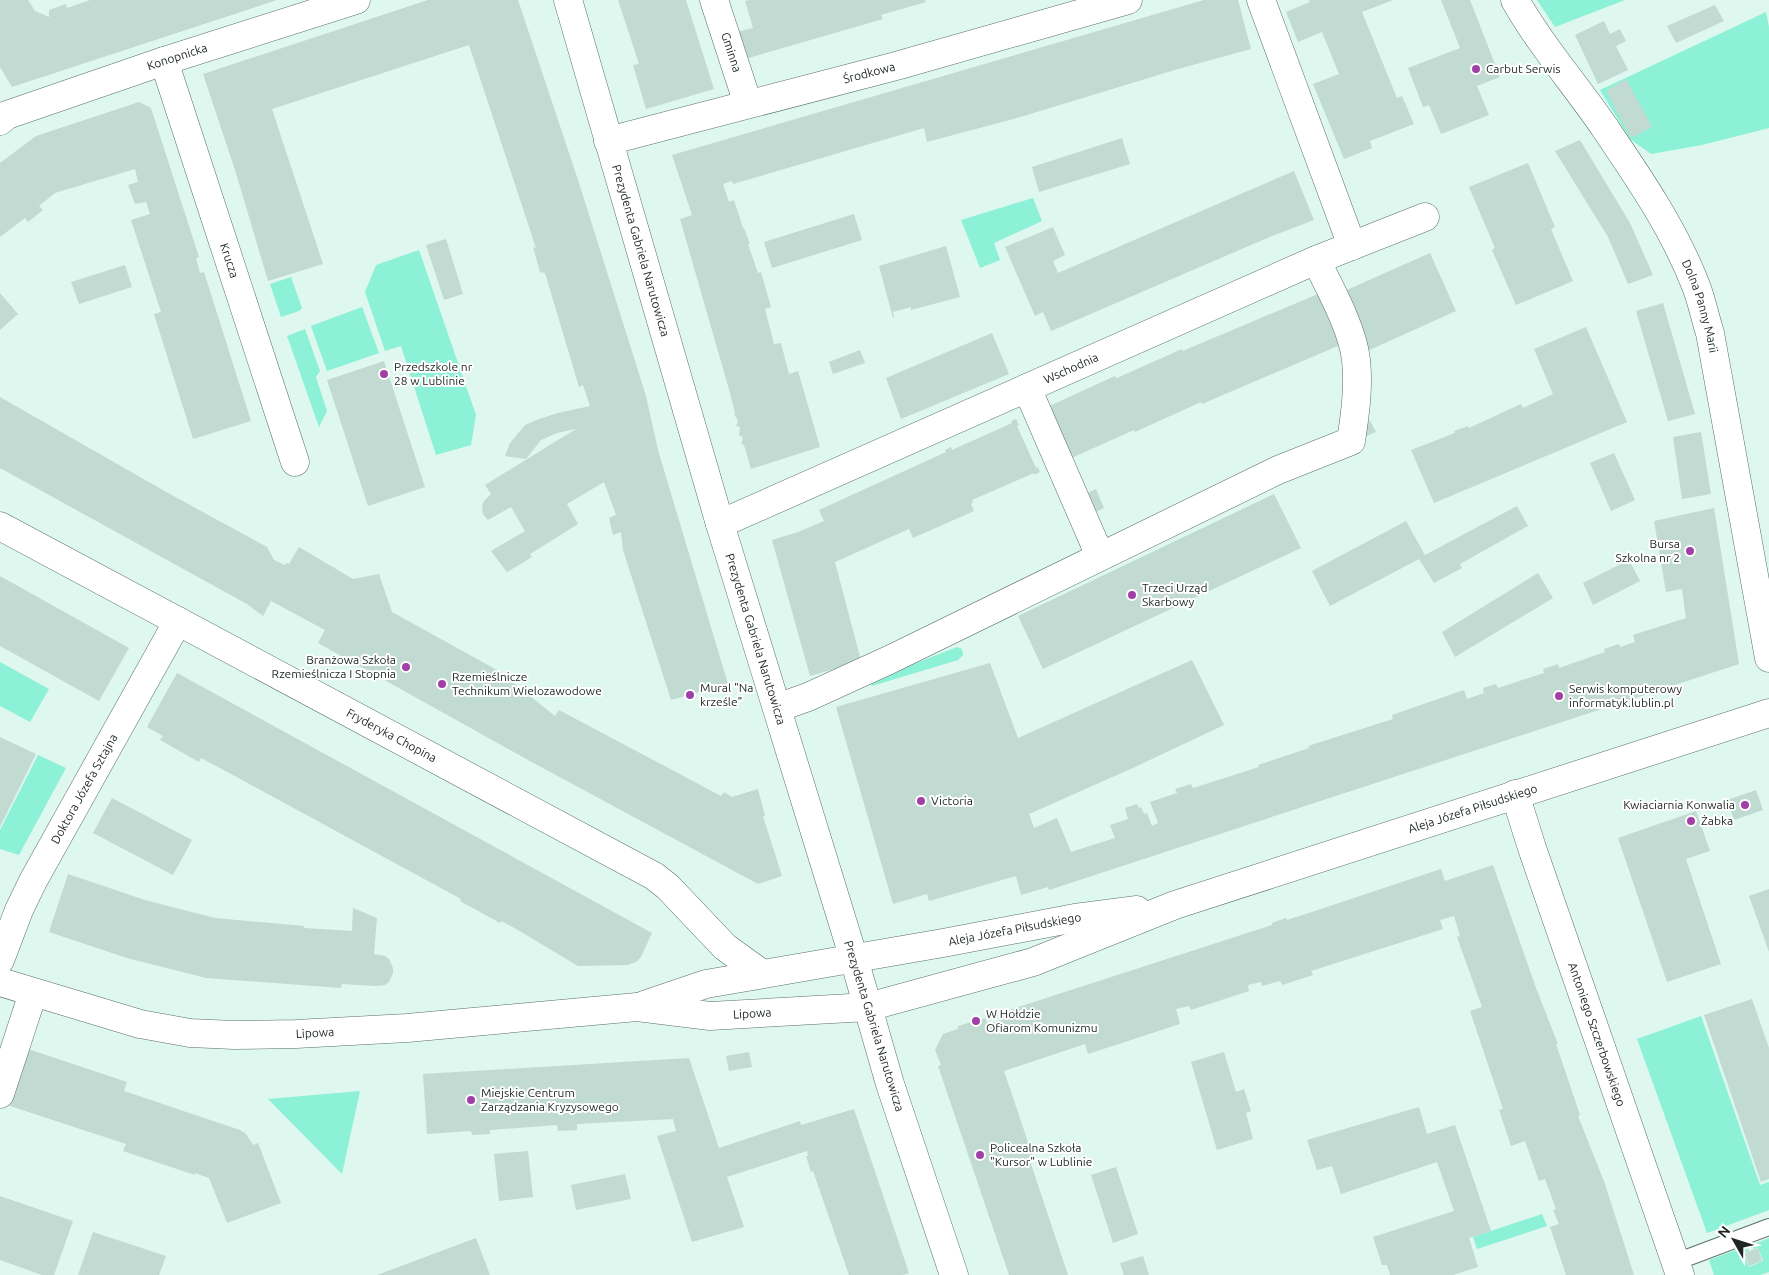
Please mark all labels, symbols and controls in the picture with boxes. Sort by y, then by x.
street label: Gminna [719,31,744,74]
street label: Konopnicka [145,41,209,72]
street label: Środkowa [842,59,897,85]
place label: Carbut Serwis [1486,62,1561,75]
marker: Carbut Serwis [1470,63,1482,75]
street label: Prezydenta Gabriela Narutowicza [610,163,672,338]
street label: Krucza [218,241,241,280]
street label: Dolna Panny Marii [1680,258,1720,354]
street label: Wschodnia [1041,350,1100,386]
place label: Przedszkole nr 28 w Lublinie [394,360,473,387]
marker: Przedszkole nr 28 w Lublinie [378,368,390,380]
place label: Bursa Szkolna nr 2 [1616,537,1680,564]
marker: Bursa Szkolna nr 2 [1684,545,1696,557]
street label: Prezydenta Gabriela Narutowicza [723,552,788,726]
place label: Trzeci Urząd Skarbowy [1142,581,1208,608]
marker: Trzeci Urząd Skarbowy [1126,589,1138,601]
place label: Branżowa Szkoła Rzemieślnicza I Stopnia [272,653,396,680]
marker: Branżowa Szkoła Rzemieślnicza I Stopnia [400,661,412,673]
place label: Rzemieślnicze Technikum Wielozawodowe [452,670,602,697]
marker: Rzemieślnicze Technikum Wielozawodowe [436,678,448,690]
place label: Mural "Na krześle" [700,681,753,708]
place label: Serwis komputerowy informatyk.lublin.pl [1569,682,1682,709]
marker: Mural "Na krześle" [684,689,696,701]
marker: Serwis komputerowy informatyk.lublin.pl [1553,690,1565,702]
street label: Fryderyka Chopina [344,706,439,764]
street label: Doktora Józefa Sztajna [48,732,120,846]
street label: Aleja Józefa Piłsudskiego [1406,781,1539,835]
place label: Victoria [931,794,973,807]
marker: Victoria [915,795,927,807]
place label: Kwiaciarnia Konwalia [1623,798,1735,811]
marker: Kwiaciarnia Konwalia [1739,799,1751,811]
place label: Żabka [1701,814,1733,827]
marker: Żabka [1685,815,1697,827]
street label: Aleja Józefa Piłsudskiego [947,910,1082,948]
street label: Prezydenta Gabriela Narutowicza [842,939,907,1113]
street label: Antoniego Szczerbowskiego [1566,961,1628,1108]
street label: Lipowa [733,1006,772,1021]
place label: W Hołdzie Ofiarom Komunizmu [986,1007,1098,1034]
marker: W Hołdzie Ofiarom Komunizmu [970,1015,982,1027]
street label: Lipowa [295,1025,335,1040]
place label: Miejskie Centrum Zarządzania Kryzysowego [481,1086,619,1113]
marker: Miejskie Centrum Zarządzania Kryzysowego [465,1094,477,1106]
place label: Policealna Szkoła "Kursor" w Lublinie [990,1141,1092,1168]
marker: Policealna Szkoła "Kursor" w Lublinie [974,1149,986,1161]
north arrow [1709,1215,1759,1265]
text: N [1714,1223,1733,1241]

